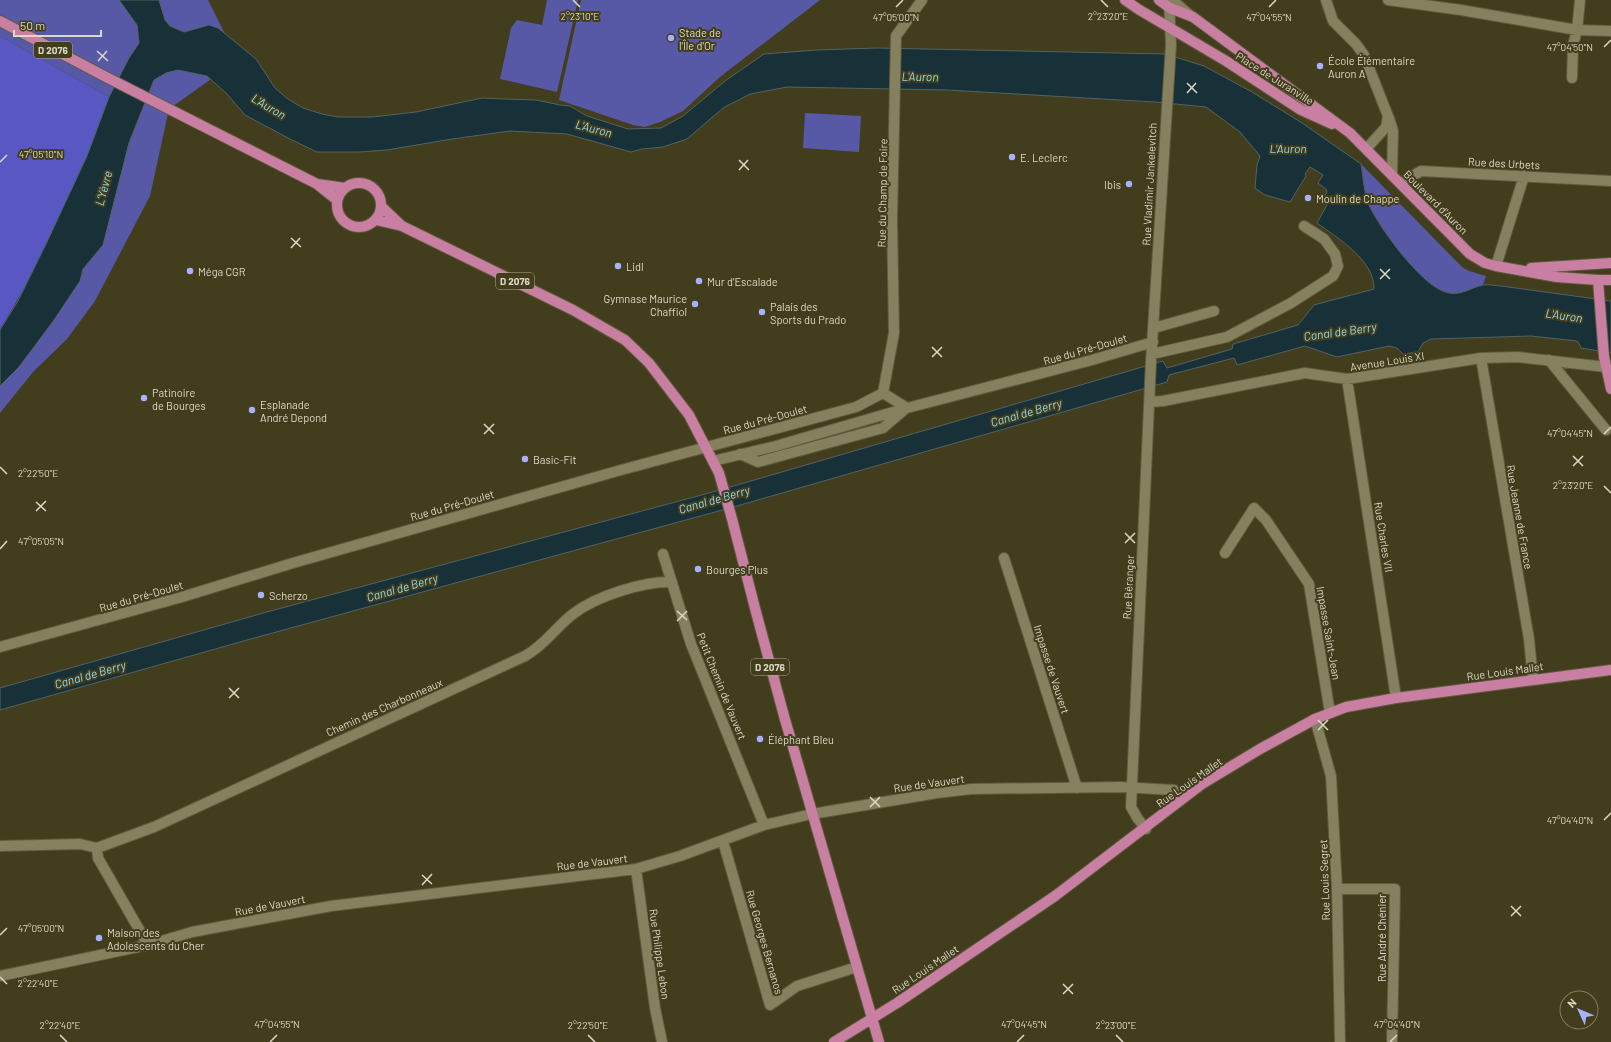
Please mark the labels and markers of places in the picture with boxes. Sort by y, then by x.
place label: Stade de l'Île d'Or [679,26,721,52]
marker: Stade de l'Île d'Or [666,33,676,43]
place label: École Élémentaire Auron A [1328,54,1415,80]
marker: École Élémentaire Auron A [1315,61,1325,71]
place label: E. Leclerc [1020,151,1068,164]
marker: E. Leclerc [1007,152,1017,162]
place label: Ibis [1104,178,1121,191]
marker: Ibis [1124,179,1134,189]
place label: Moulin de Chappe [1316,192,1400,205]
marker: Moulin de Chappe [1303,193,1313,203]
place label: Lidl [626,260,644,273]
marker: Lidl [613,261,623,271]
place label: Méga CGR [198,265,246,278]
marker: Méga CGR [185,266,195,276]
place label: Mur d'Escalade [707,275,778,288]
marker: Mur d'Escalade [694,276,704,286]
place label: Gymnase Maurice Chaffiol [603,292,687,318]
marker: Gymnase Maurice Chaffiol [690,299,700,309]
place label: Palais des Sports du Prado [770,300,846,326]
marker: Palais des Sports du Prado [757,307,767,317]
place label: Patinoire de Bourges [152,386,206,412]
marker: Patinoire de Bourges [139,393,149,403]
place label: Esplanade André Depond [260,398,327,424]
marker: Esplanade André Depond [247,405,257,415]
place label: Basic-Fit [533,453,577,466]
marker: Basic-Fit [520,454,530,464]
place label: Bourges Plus [706,563,768,576]
marker: Bourges Plus [693,564,703,574]
place label: Scherzo [269,589,308,602]
marker: Scherzo [256,590,266,600]
place label: Éléphant Bleu [768,733,834,746]
marker: Éléphant Bleu [755,734,765,744]
place label: Maison des Adolescents du Cher [107,926,205,952]
marker: Maison des Adolescents du Cher [94,933,104,943]

